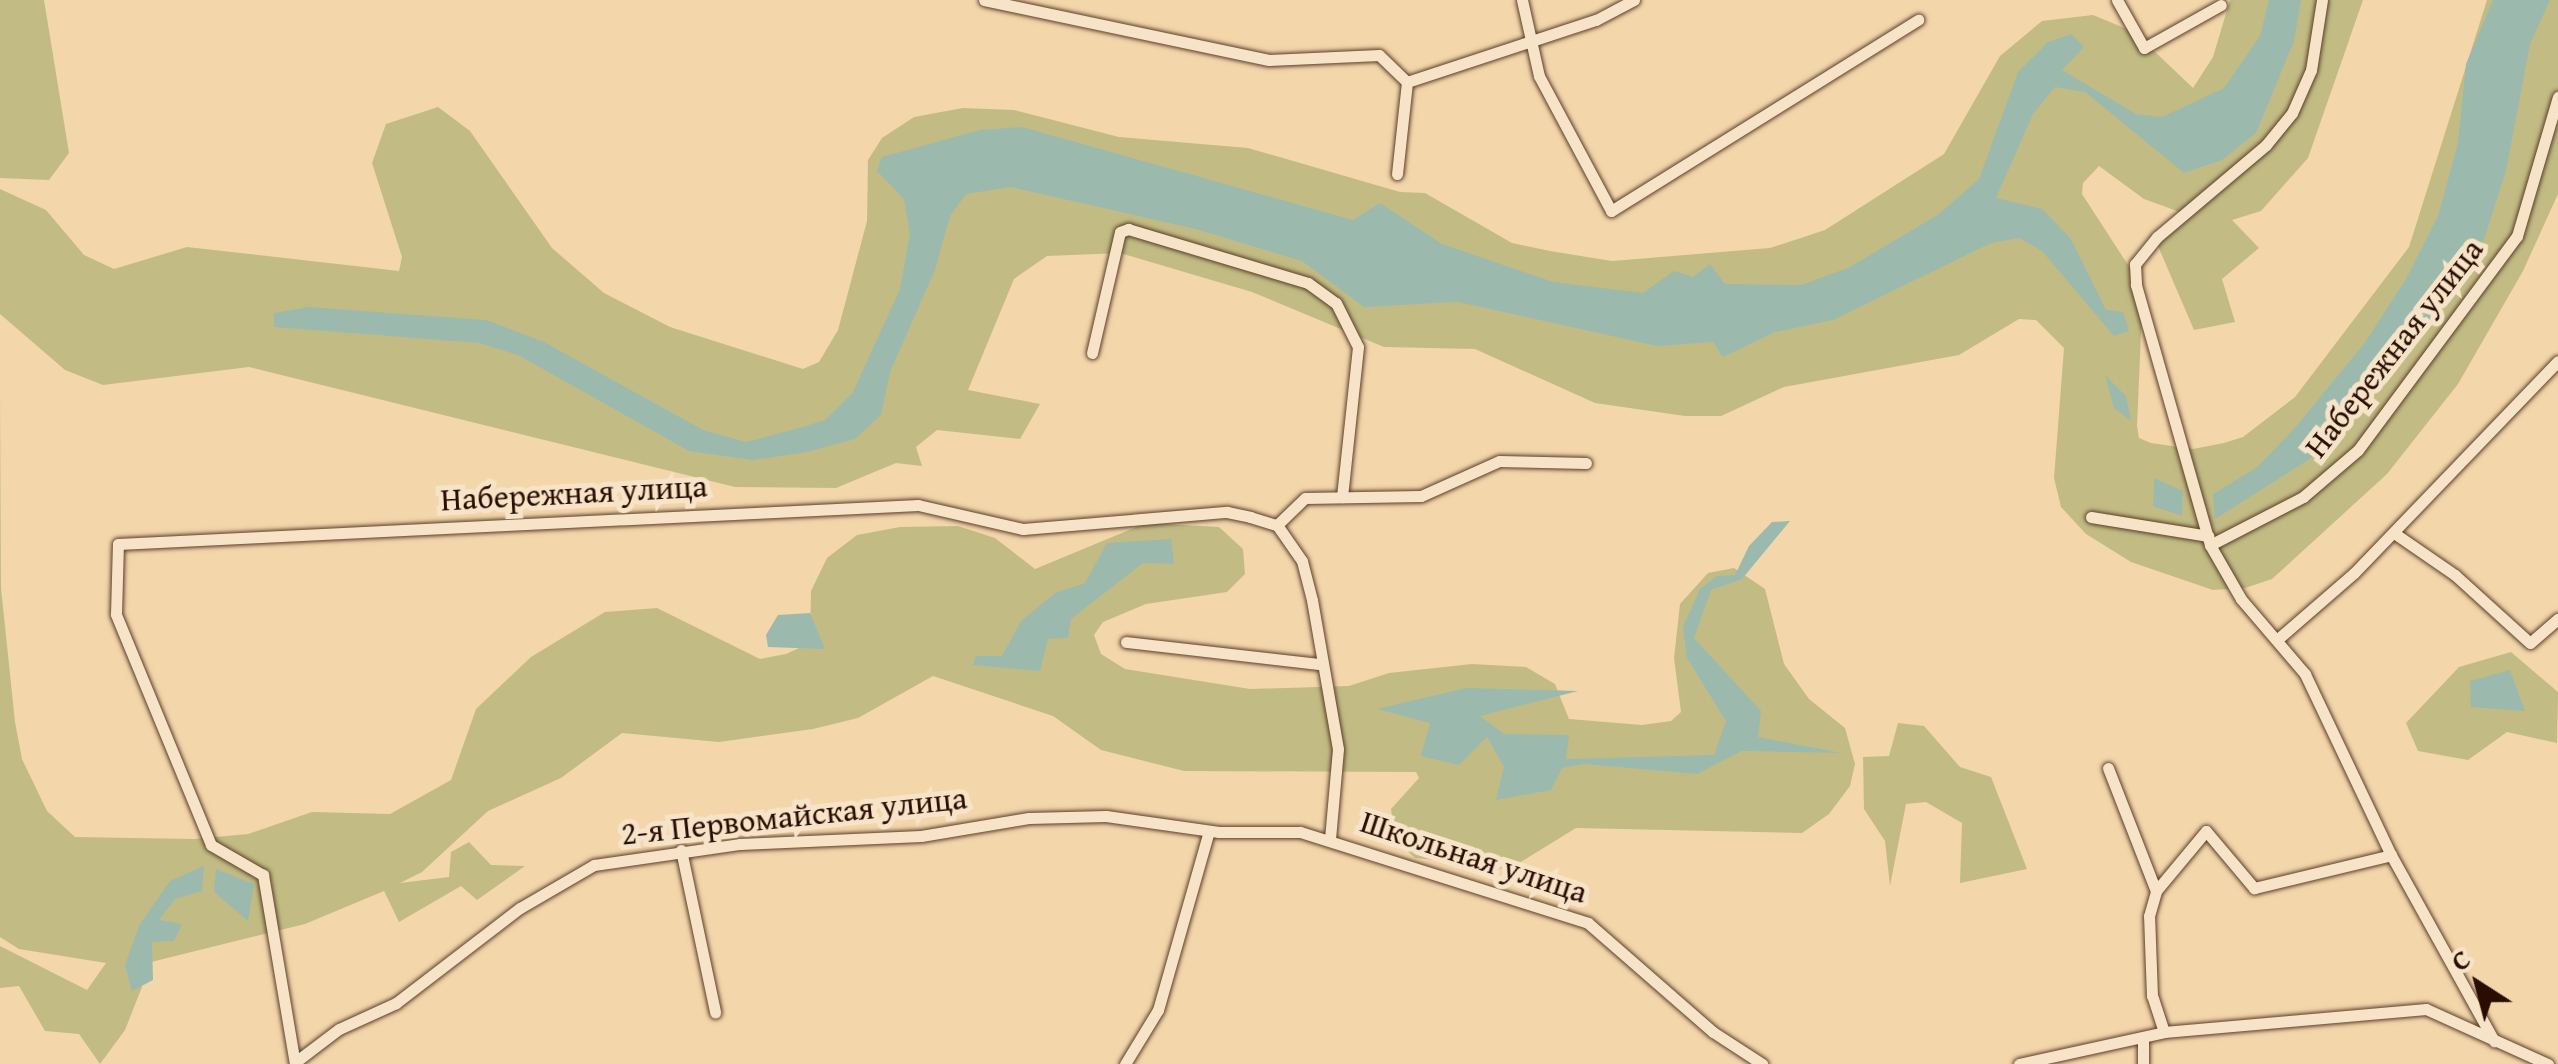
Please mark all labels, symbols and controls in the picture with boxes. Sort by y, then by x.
street label: Набережная улица [2297,231,2491,465]
street label: Набережная улица [440,467,708,519]
street label: 2-я Первомайская улица [619,779,969,853]
street label: Школьная улица [1356,802,1592,912]
north arrow [2428,934,2528,1034]
text: С [2442,938,2479,981]

